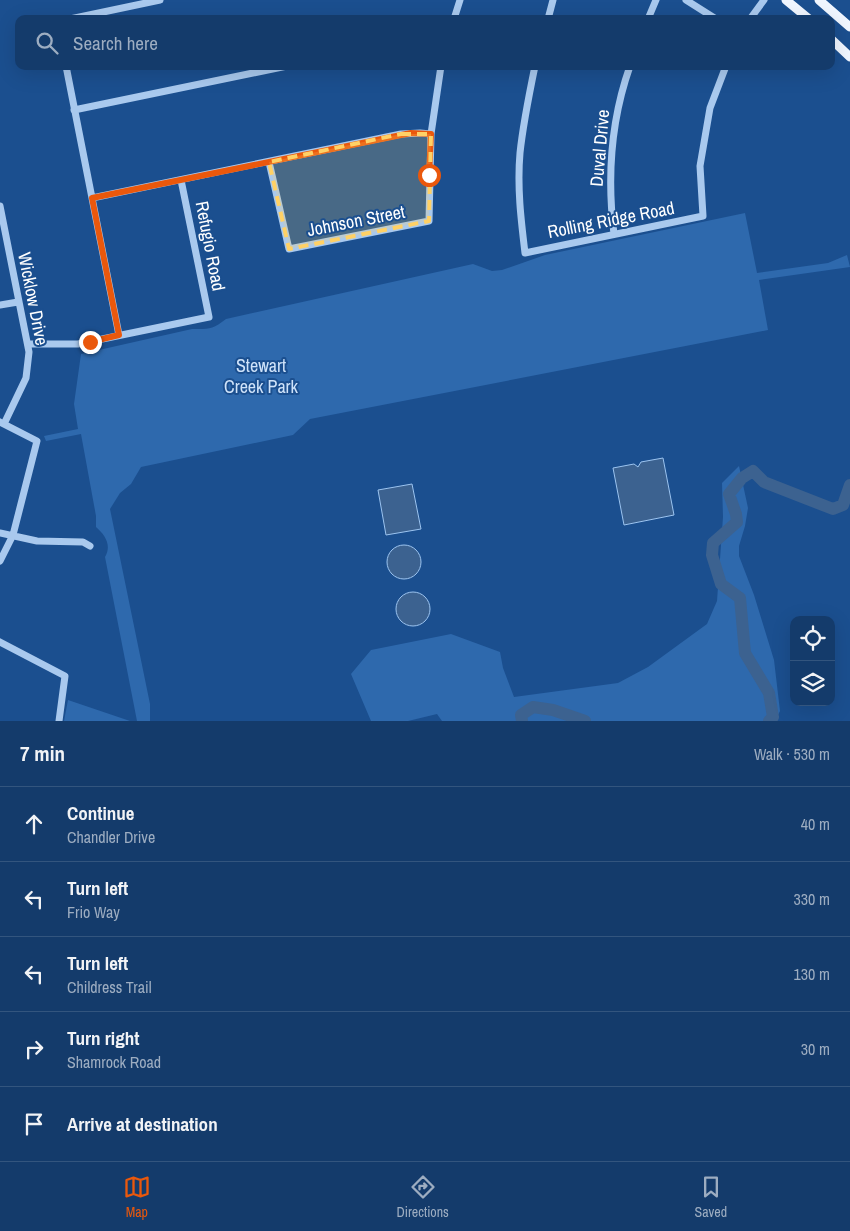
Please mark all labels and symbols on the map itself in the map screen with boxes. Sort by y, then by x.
street label: Duval Drive [584,108,615,187]
route start [418,164,441,187]
street label: Rolling Ridge Road [545,195,677,244]
street label: Refugio Road [190,199,231,293]
street label: Johnson Street [305,199,407,242]
street label: Wicklow Drive [12,250,55,348]
route end [79,331,102,354]
park label: Stewart Creek Park [224,353,299,399]

